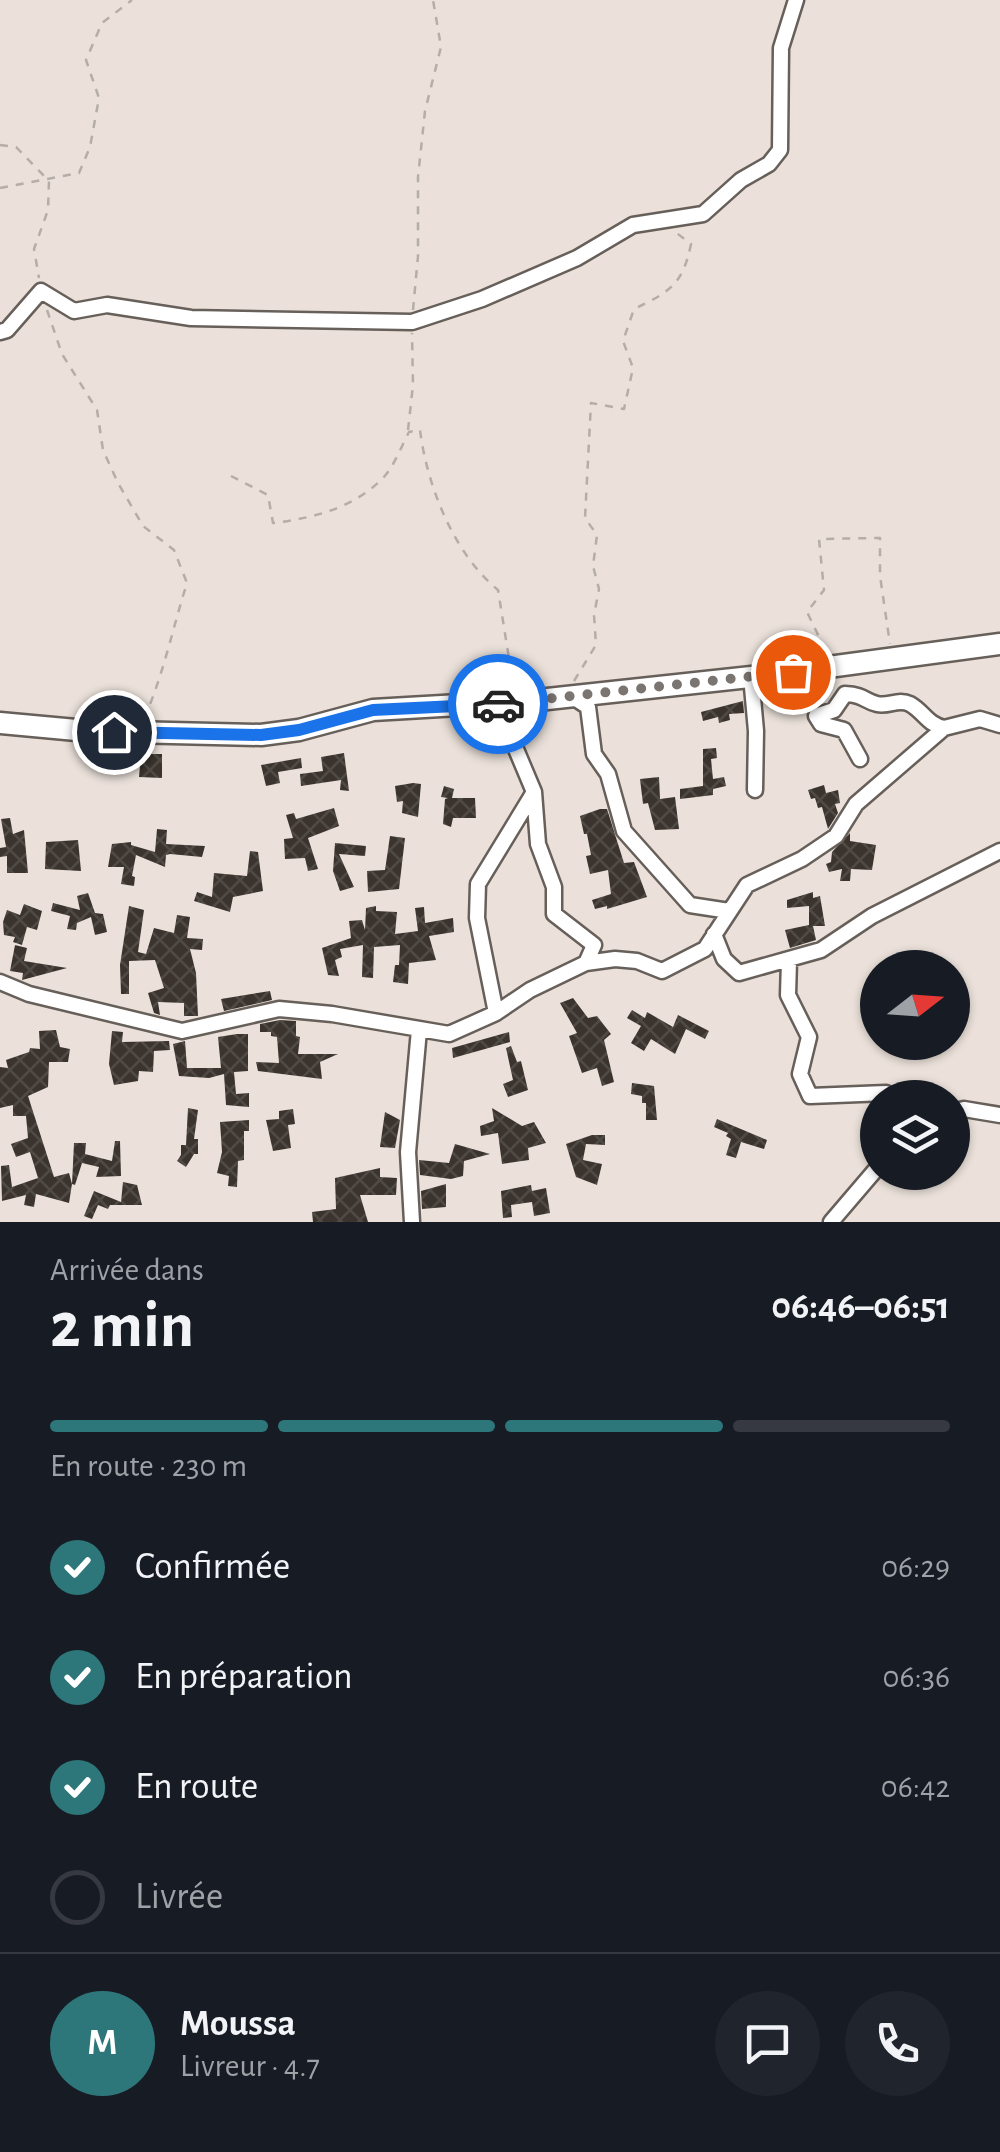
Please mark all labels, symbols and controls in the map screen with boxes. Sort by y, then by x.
pin [751,630,836,715]
icon: bag [766,645,821,700]
courier [448,654,548,754]
icon: car [471,677,526,732]
pin [72,690,157,775]
icon: home [87,705,142,760]
north arrow [860,950,970,1060]
map controls [860,950,970,1190]
button: layers [860,1080,970,1190]
text: Arrivée dans [50,1254,204,1286]
text: 06:46–06:51 [771,1288,950,1326]
text: 2 min [50,1294,194,1359]
text: En route · 230 m [50,1450,247,1482]
icon: check [50,1540,105,1595]
text: Confirmée [135,1548,290,1586]
text: 06:29 [881,1551,950,1583]
icon: check [50,1650,105,1705]
text: En préparation [135,1658,353,1696]
text: 06:36 [883,1661,950,1693]
icon: check [50,1760,105,1815]
text: En route [135,1768,258,1806]
text: 06:42 [881,1771,950,1803]
text: Livrée [135,1878,223,1916]
button: chat [715,1991,820,2096]
button: phone [845,1991,950,2096]
text: Moussa [180,2005,296,2043]
text: M [87,2024,118,2062]
text: Livreur · 4.7 [180,2050,320,2082]

